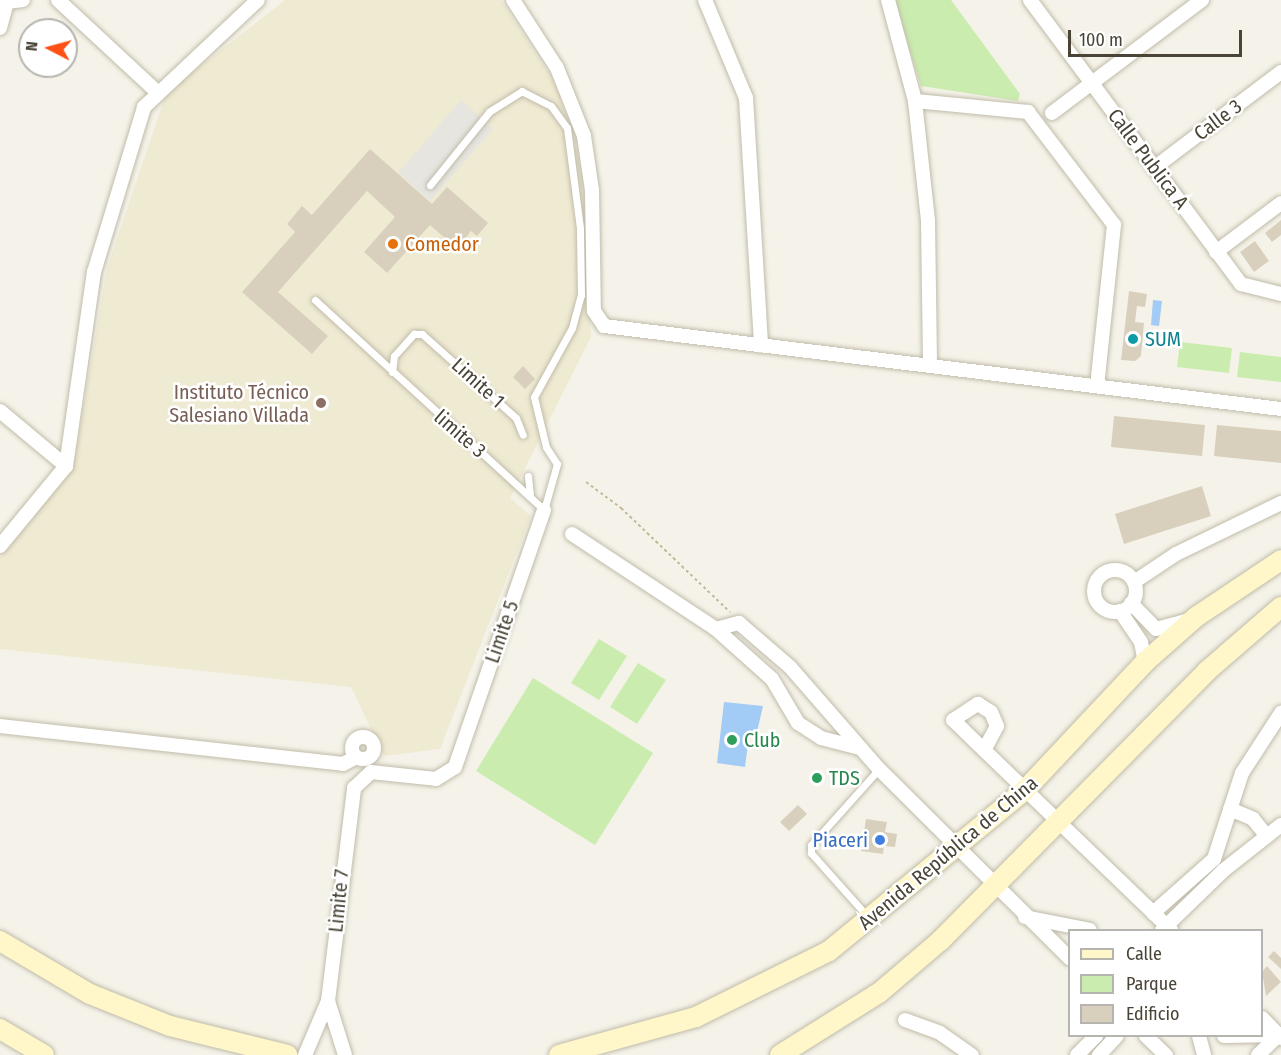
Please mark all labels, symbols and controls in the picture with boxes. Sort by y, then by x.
north arrow [18,18,78,78]
scale bar [1071,18,1245,56]
text: 100 m [1079,29,1123,51]
text: N [22,41,42,52]
street label: Calle 3 [1189,94,1247,146]
street label: Calle Publica A [1102,104,1194,214]
place label: Comedor [405,232,479,256]
marker: Comedor [386,237,400,251]
place label: SUM [1145,327,1181,351]
marker: SUM [1126,332,1140,346]
street label: Limite 1 [447,353,509,413]
place label: Instituto Técnico Salesiano Villada [169,380,309,427]
marker: Instituto Técnico Salesiano Villada [314,396,328,410]
street label: limite 3 [429,405,491,463]
street label: Limite 5 [480,598,524,666]
place label: Club [744,728,780,752]
marker: Club [725,733,739,747]
place label: TDS [829,766,860,790]
marker: TDS [810,771,824,785]
street label: Avenida República de China [853,771,1043,935]
place label: Piaceri [813,828,868,852]
marker: Piaceri [873,833,887,847]
street label: Limite 7 [324,868,354,934]
legend [1068,929,1263,1037]
text: Calle [1126,943,1162,965]
text: Parque [1126,973,1177,995]
text: Edificio [1126,1003,1179,1025]

